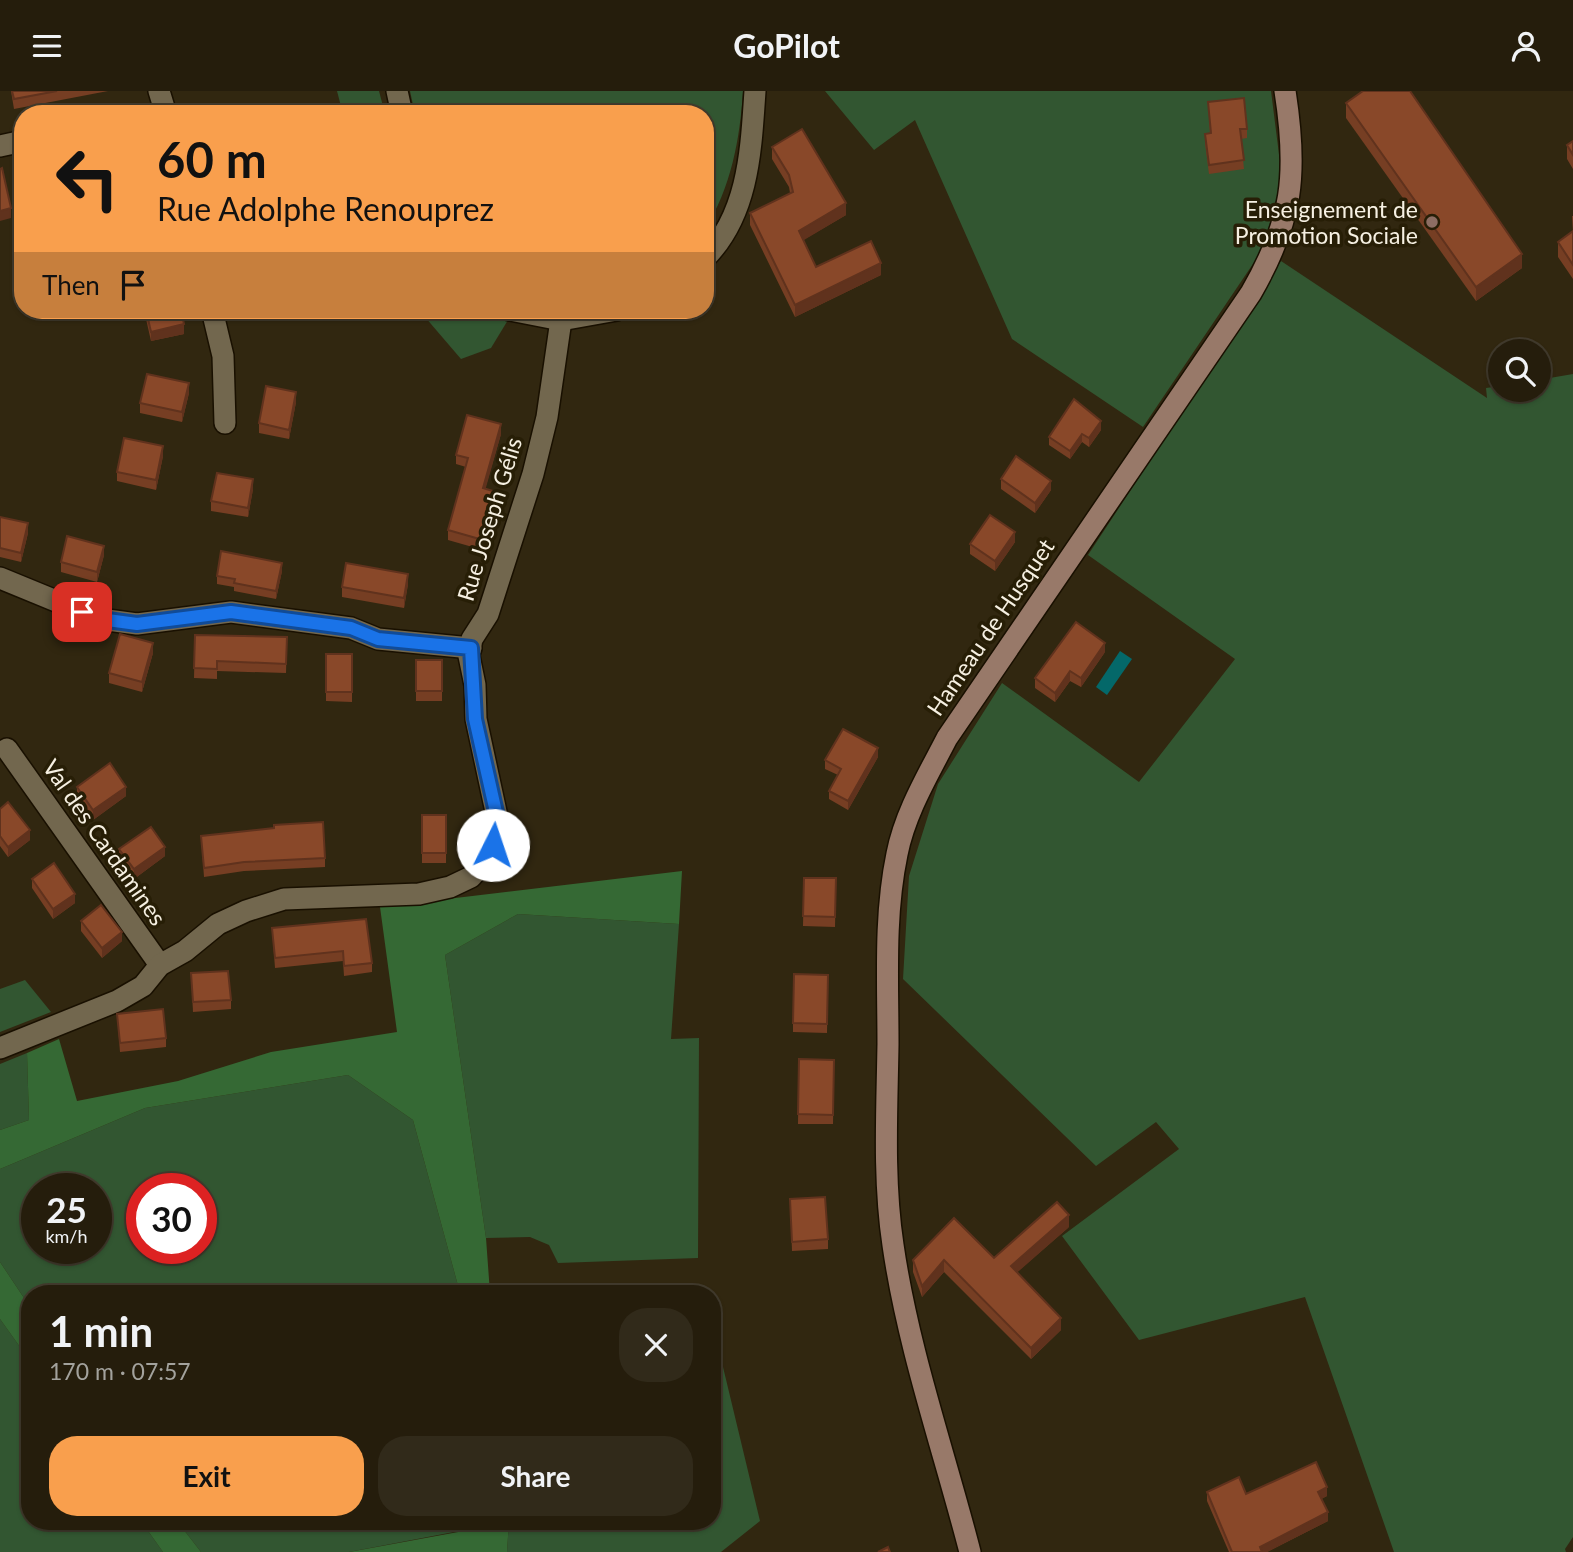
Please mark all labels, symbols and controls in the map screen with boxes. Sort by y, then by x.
text: GoPilot [733,26,840,65]
icon: menu [28,27,66,65]
icon: person [1507,27,1545,65]
text: 60 m [157,130,267,188]
icon: left [42,133,133,224]
text: Rue Adolphe Renouprez [157,189,494,228]
place label: Enseignement de Promotion Sociale [1235,195,1418,249]
marker: Enseignement de Promotion Sociale [1424,214,1440,230]
icon: arrive [114,266,152,304]
text: Then [42,269,100,301]
map controls [1488,339,1551,402]
button: search [1488,339,1551,402]
street label: Rue Joseph Gélis [451,434,527,604]
street label: Hameau de Husquet [921,533,1060,721]
pin [52,582,112,642]
icon: arrive [63,593,101,631]
street label: Val des Cardamines [37,754,173,930]
position arrow [456,808,530,882]
speed limit sign: 30 [126,1173,217,1264]
text: 25 [46,1188,87,1230]
text: km/h [45,1225,88,1247]
text: 1 min [49,1306,153,1356]
button: close [619,1308,693,1382]
text: 170 m · 07:57 [49,1357,191,1385]
button: Exit [49,1436,364,1516]
button: Share [378,1436,693,1516]

